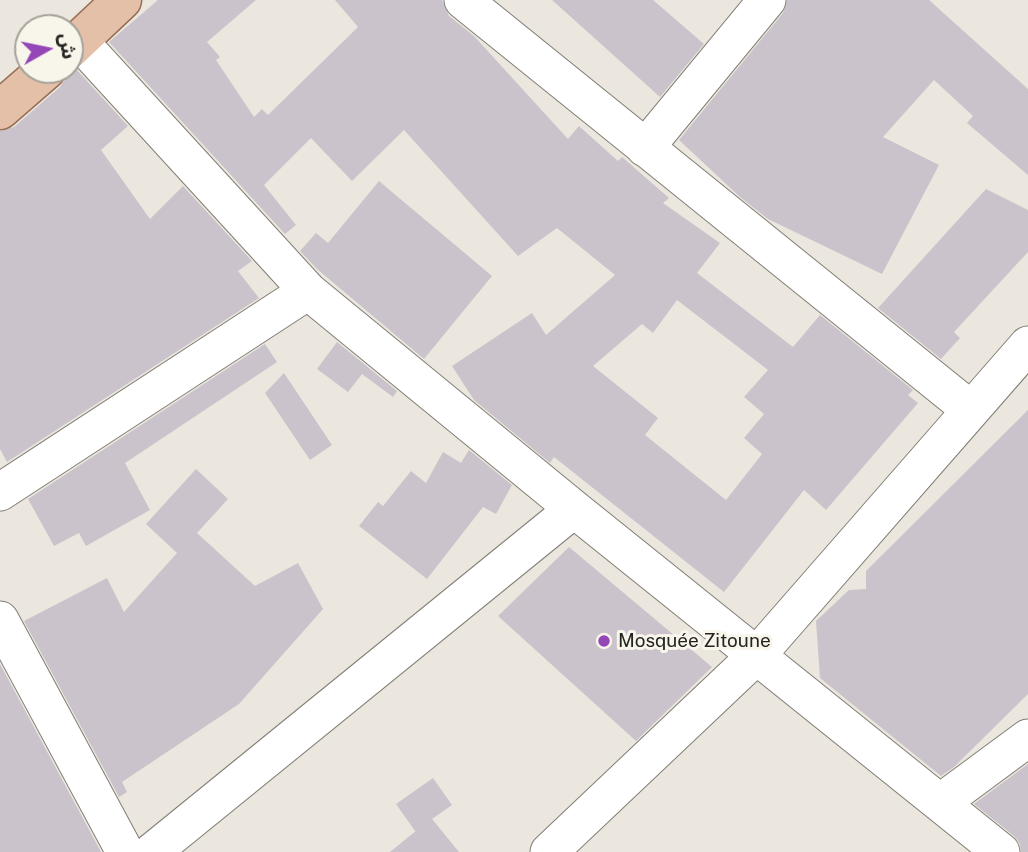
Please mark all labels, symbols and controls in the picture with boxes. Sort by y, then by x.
north arrow [14,14,84,84]
text: ش [55,31,81,61]
place label: Mosquée Zitoune [618,630,771,652]
marker: Mosquée Zitoune [596,633,612,649]

